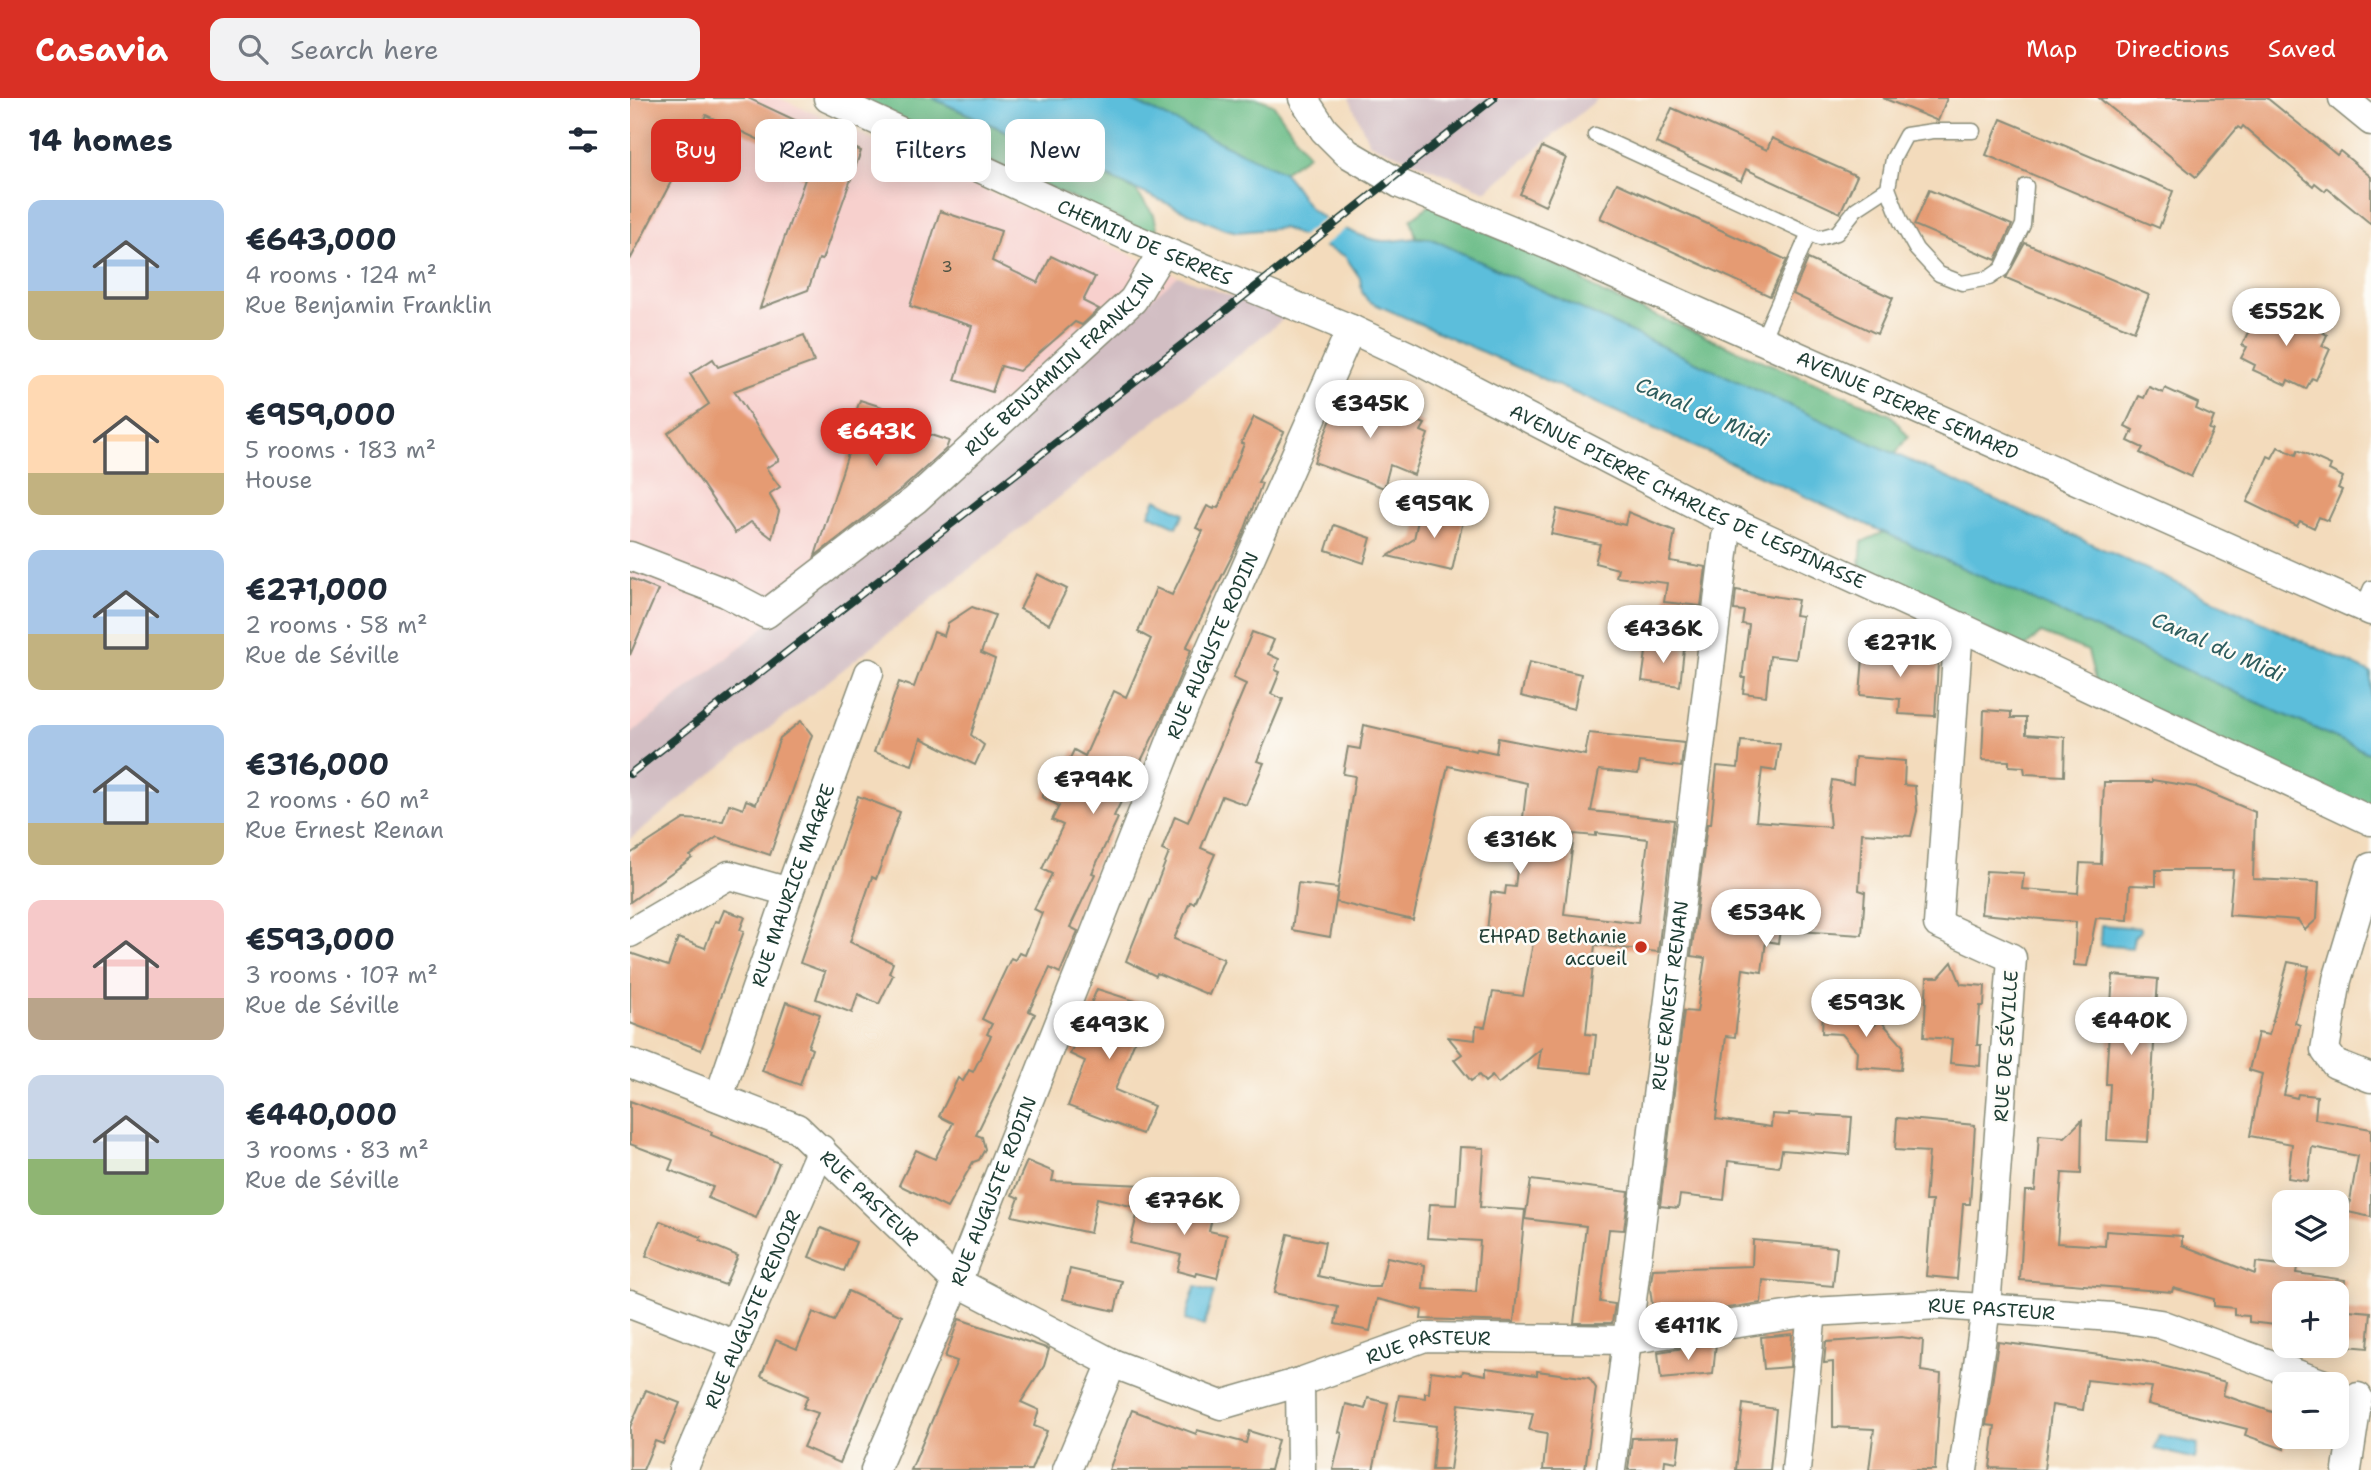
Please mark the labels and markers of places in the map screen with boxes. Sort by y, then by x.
pin: €552K [2237,288,2335,348]
pin: €345K [1321,380,1419,440]
pin: €643K [827,408,925,468]
pin: €959K [1385,480,1483,540]
pin: €436K [1614,606,1712,665]
pin: €271K [1851,620,1949,679]
pin: €794K [1044,756,1142,816]
pin: €316K [1471,816,1569,876]
pin: €534K [1717,890,1815,949]
place label: EHPAD Bethanie accueil [1478,924,1627,971]
marker: EHPAD Bethanie accueil [1633,939,1649,955]
pin: €593K [1817,979,1915,1039]
pin: €440K [2082,998,2180,1057]
pin: €493K [1060,1002,1158,1061]
pin: €776K [1135,1178,1233,1237]
pin: €411K [1639,1302,1737,1362]

